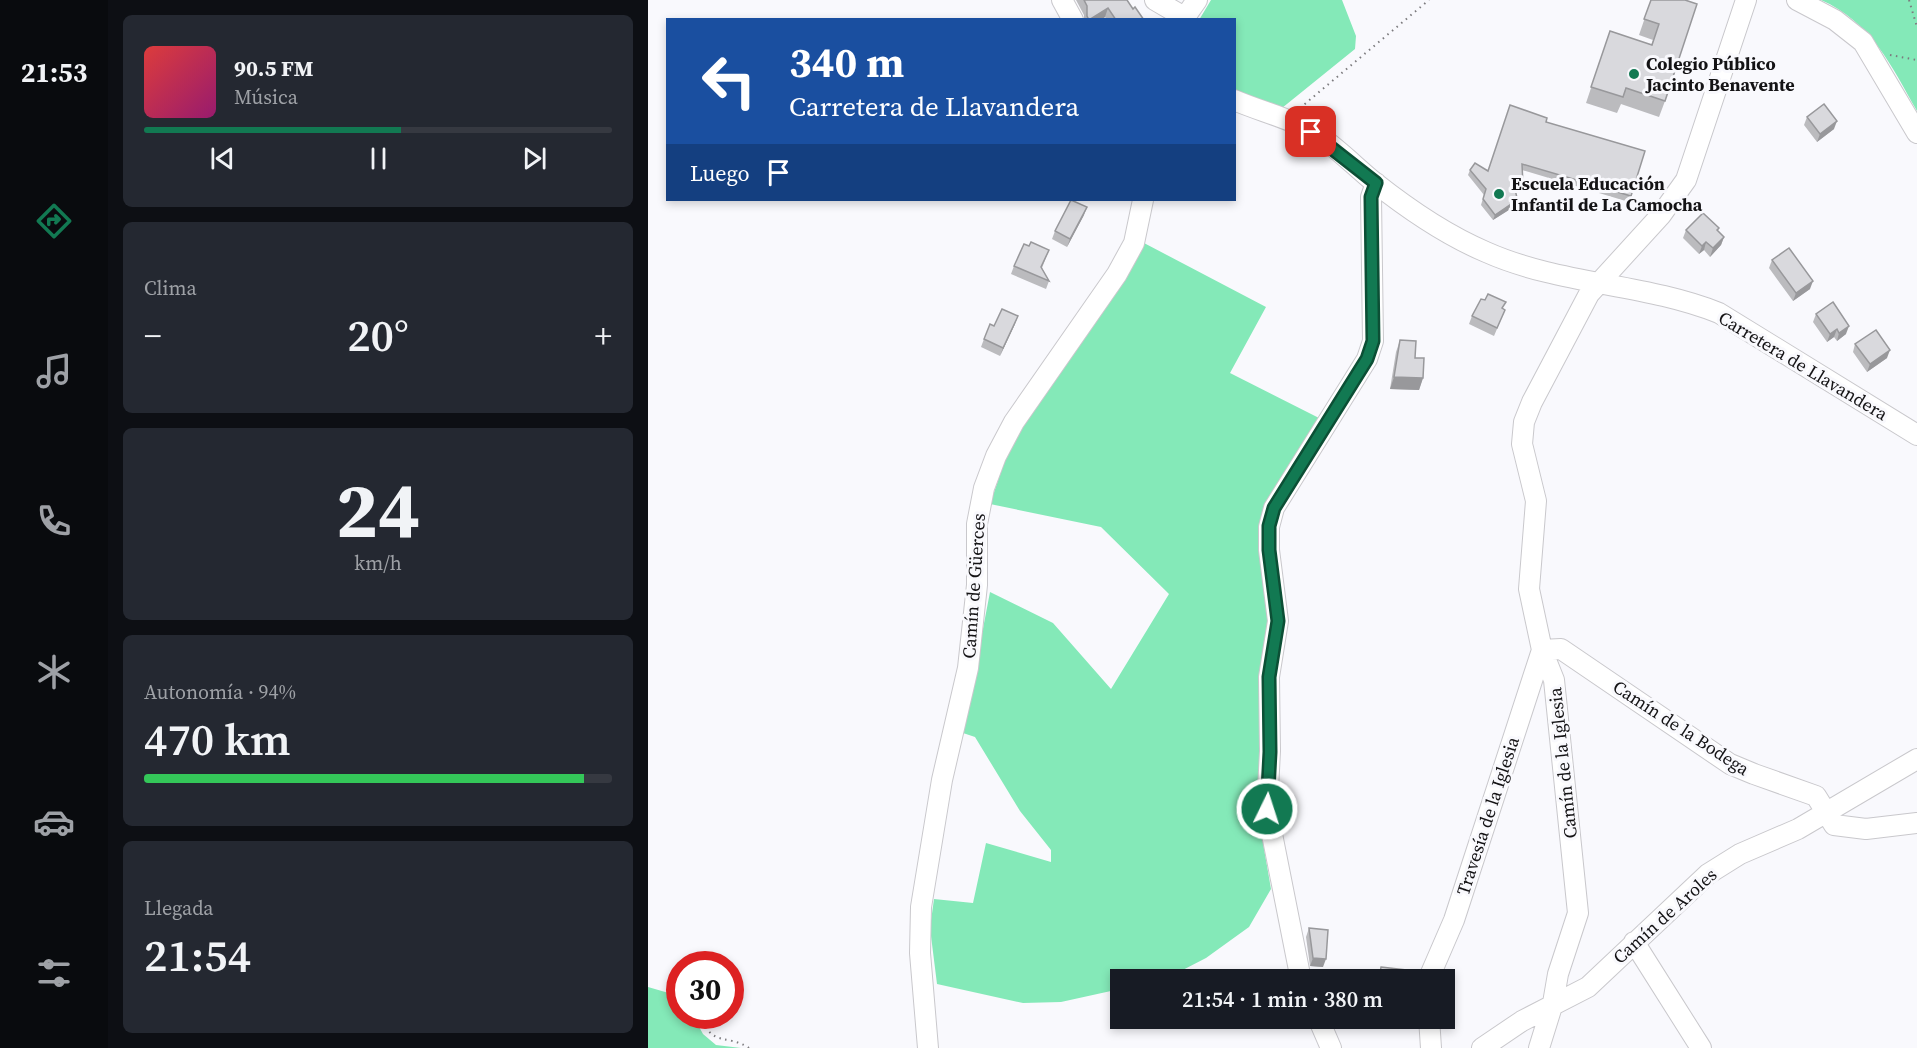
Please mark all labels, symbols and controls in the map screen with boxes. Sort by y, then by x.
text: 340 m [789,33,904,91]
icon: left [690,42,768,120]
place label: Colegio Público Jacinto Benavente [1645,51,1795,97]
text: 90.5 FM [234,53,313,83]
text: 21:53 [21,54,87,91]
marker: Colegio Público Jacinto Benavente [1627,67,1641,81]
text: Música [234,83,298,111]
text: Carretera de Llavandera [789,88,1079,125]
pin [1285,106,1336,157]
icon: arrive [1294,115,1327,148]
icon: previous [206,142,239,175]
icon: pause [362,142,395,175]
icon: next [518,142,551,175]
icon: arrive [762,156,795,189]
text: Luego [690,158,750,188]
place label: Escuela Educación Infantil de La Camocha [1511,171,1703,217]
marker: Escuela Educación Infantil de La Camocha [1492,187,1506,201]
icon: directions [33,200,75,242]
text: Clima [144,274,197,302]
text: 20° [347,304,409,366]
street label: Carretera de Llavandera [1714,305,1893,427]
text: − [144,313,162,358]
text: + [595,313,612,358]
icon: music [33,350,75,392]
text: 24 [336,456,420,563]
icon: phone [33,500,75,542]
street label: Camín de Güerces [956,512,991,660]
text: km/h [354,549,402,577]
icon: climate [33,651,75,693]
street label: Camín de la Bodega [1608,674,1755,782]
text: Autonomía · 94% [144,678,296,706]
street label: Camín de la Iglesia [1542,686,1583,840]
text: 470 km [144,708,291,770]
street label: Travesía de la Iglesia [1450,733,1525,898]
position arrow [1235,777,1299,841]
icon: car [33,801,75,843]
street label: Camín de Aroles [1607,862,1722,969]
text: Llegada [144,894,214,922]
text: 21:54 [144,924,251,986]
speed limit sign: 30 [666,951,744,1029]
icon: filters [33,952,75,994]
text: 21:54 · 1 min · 380 m [1182,984,1383,1014]

